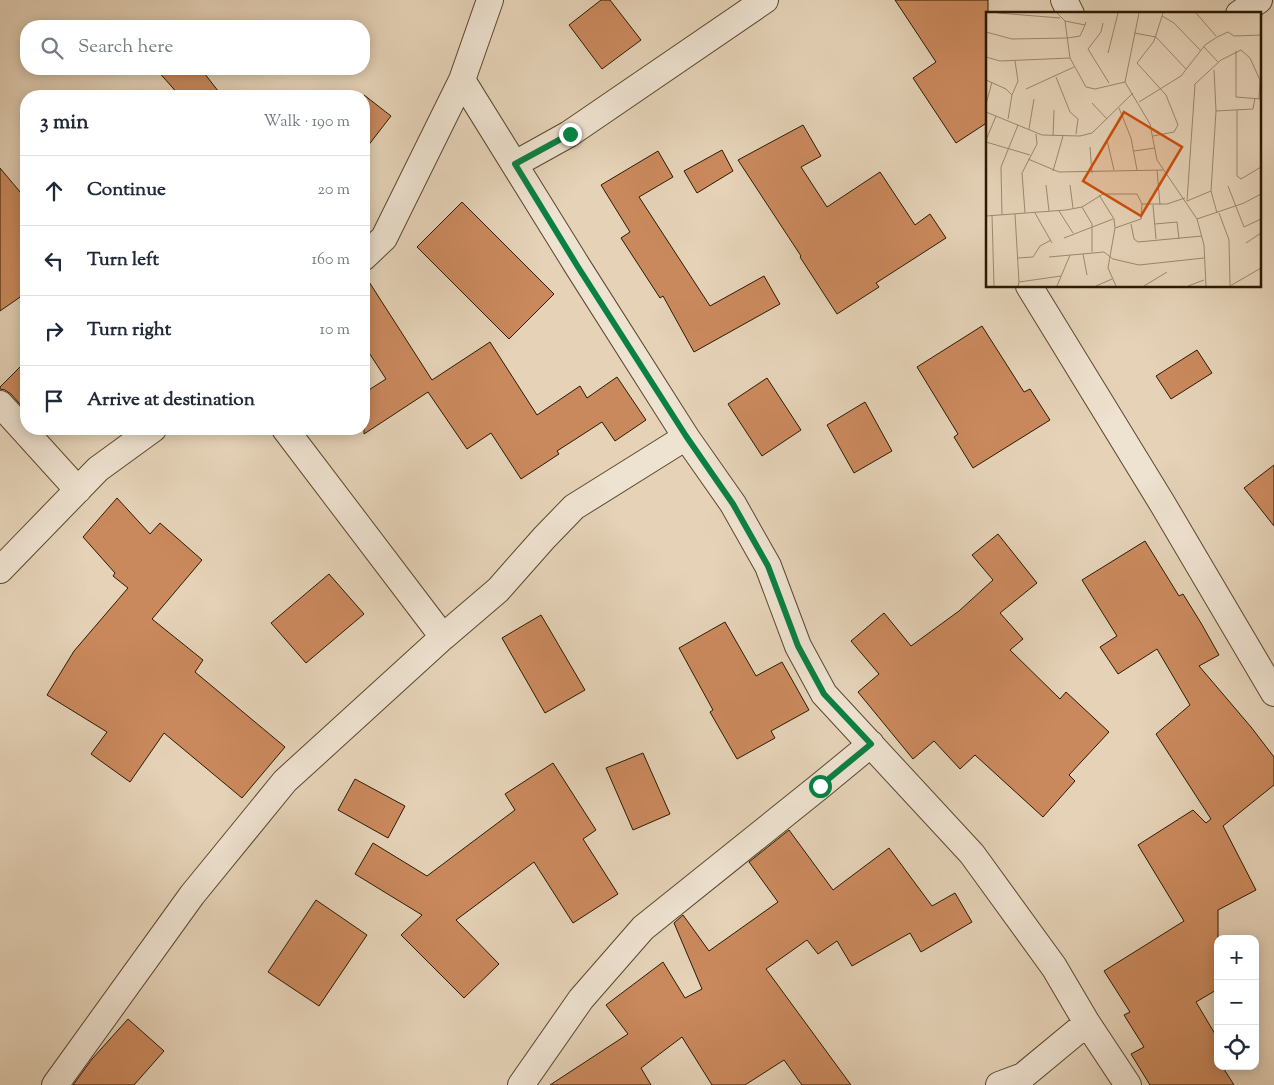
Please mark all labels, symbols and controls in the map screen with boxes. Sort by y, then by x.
inset map [986,12,1262,288]
search box [20,20,370,75]
icon: search [38,34,66,62]
text: Search here [78,34,173,61]
text: 3 min [40,108,89,138]
text: Walk · 190 m [263,111,350,134]
route end [559,123,582,146]
icon: ahead [40,177,68,205]
text: Continue [87,177,166,204]
text: 20 m [317,179,350,202]
icon: left [40,247,68,275]
text: Turn left [87,247,159,274]
text: 160 m [312,249,350,272]
icon: right [40,317,68,345]
text: Turn right [87,317,171,344]
text: 10 m [320,319,350,342]
icon: arrive [40,387,68,415]
text: Arrive at destination [87,387,255,414]
route start [809,775,832,798]
map controls [1214,935,1259,1070]
button: + [1214,935,1259,980]
button: − [1214,980,1259,1025]
button: locate [1214,1025,1259,1070]

